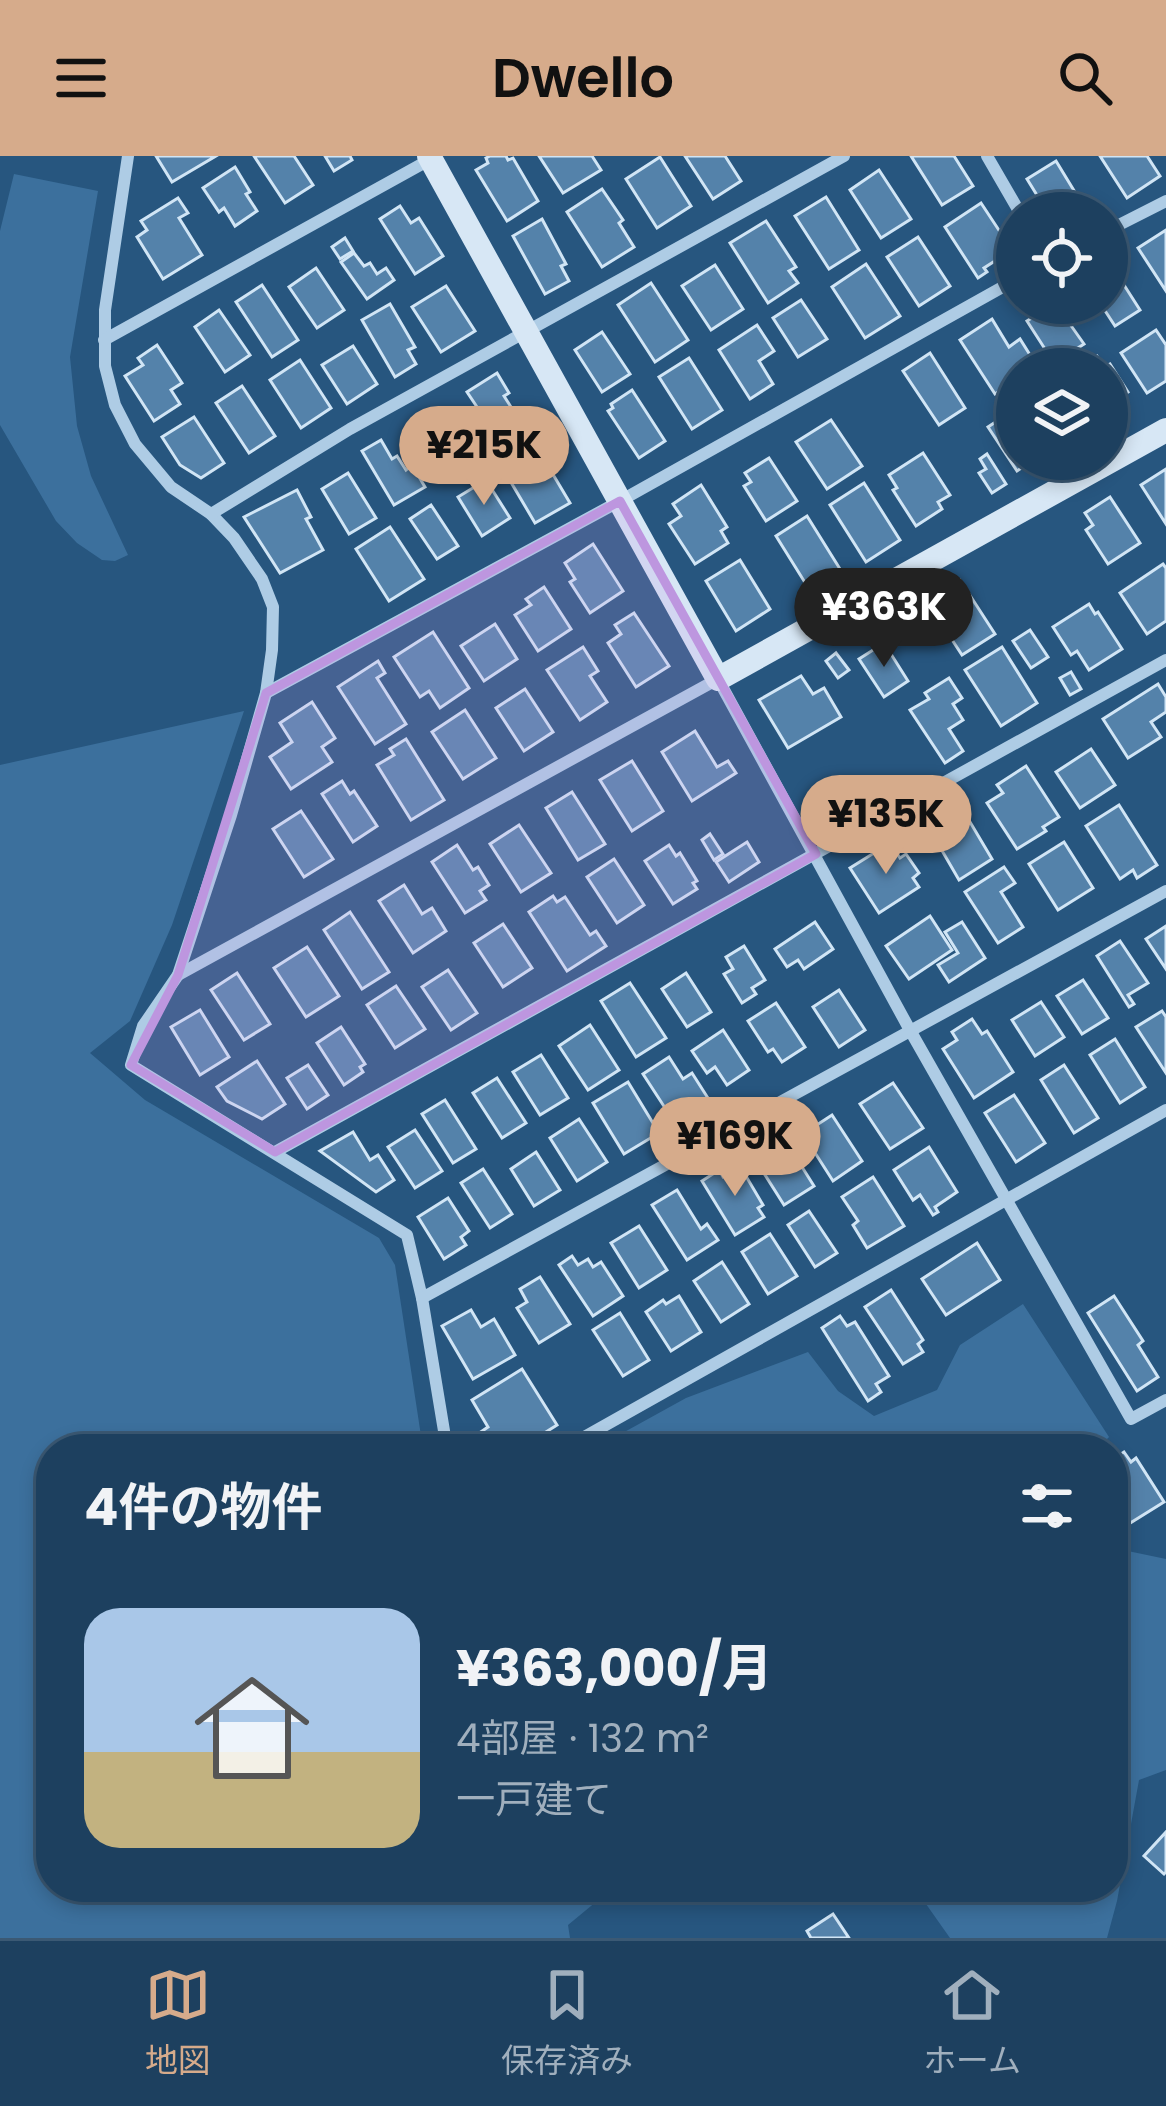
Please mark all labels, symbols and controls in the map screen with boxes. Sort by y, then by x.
text: Dwello [492,40,674,116]
icon: menu [48,45,114,111]
icon: search [1052,45,1118,111]
map controls [996,192,1128,480]
button: locate [996,192,1128,324]
button: layers [996,348,1128,480]
pin: ¥215K [400,406,568,508]
text: ¥215K [426,417,542,472]
pin: ¥363K [800,568,968,670]
text: ¥363K [821,579,947,634]
pin: ¥135K [802,775,970,877]
text: ¥135K [828,786,944,841]
pin: ¥169K [651,1097,819,1199]
text: ¥169K [677,1108,793,1163]
text: 4件の物件 [84,1471,323,1543]
icon: filters [1014,1473,1080,1539]
text: ¥363,000/月 [456,1632,773,1704]
icon: home [180,1656,324,1800]
text: 4部屋 · 132 m² [456,1711,709,1766]
text: 一戸建て [456,1772,612,1827]
tab: 地図 [145,1962,211,2086]
tab: 保存済み [501,1962,633,2086]
tab: ホーム [923,1962,1021,2086]

